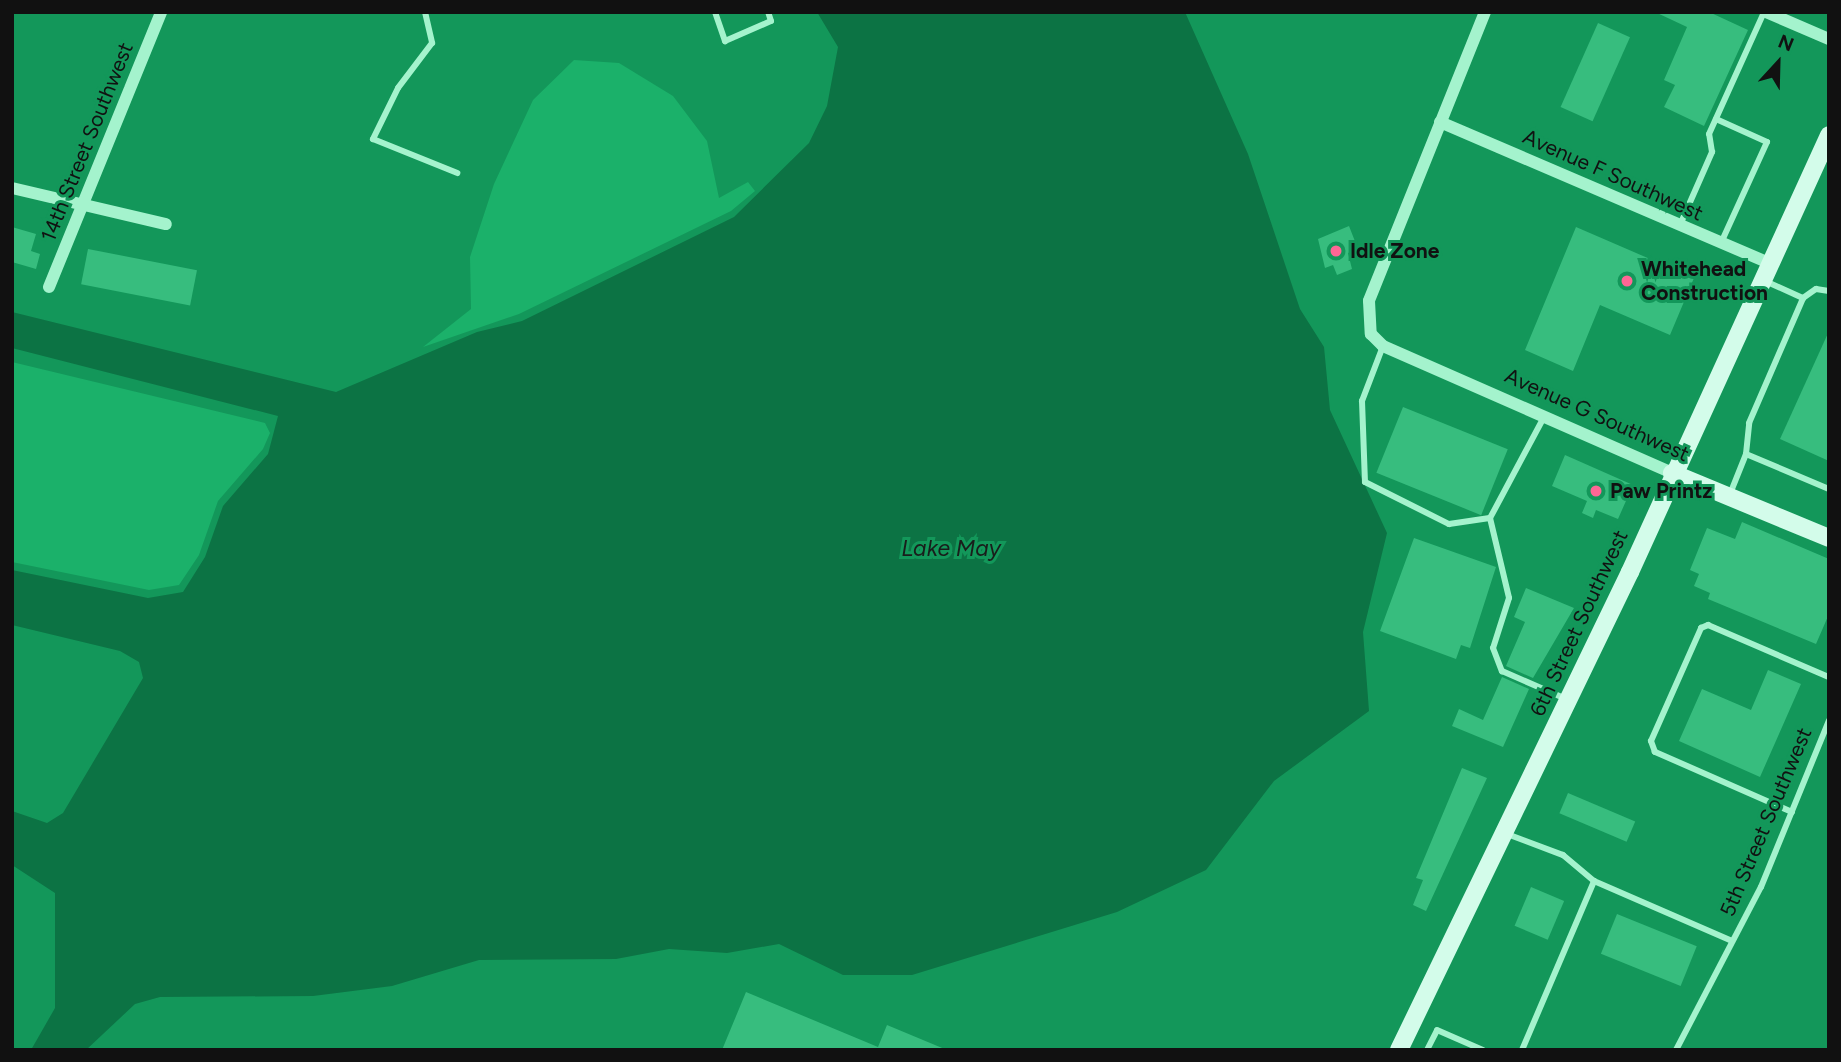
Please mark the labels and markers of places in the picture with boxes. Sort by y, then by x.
place label: Idle Zone [1350,238,1439,264]
marker: Idle Zone [1328,243,1344,259]
place label: Whitehead Construction [1641,256,1768,306]
marker: Whitehead Construction [1619,273,1635,289]
place label: Paw Printz [1610,478,1712,504]
marker: Paw Printz [1588,483,1604,499]

